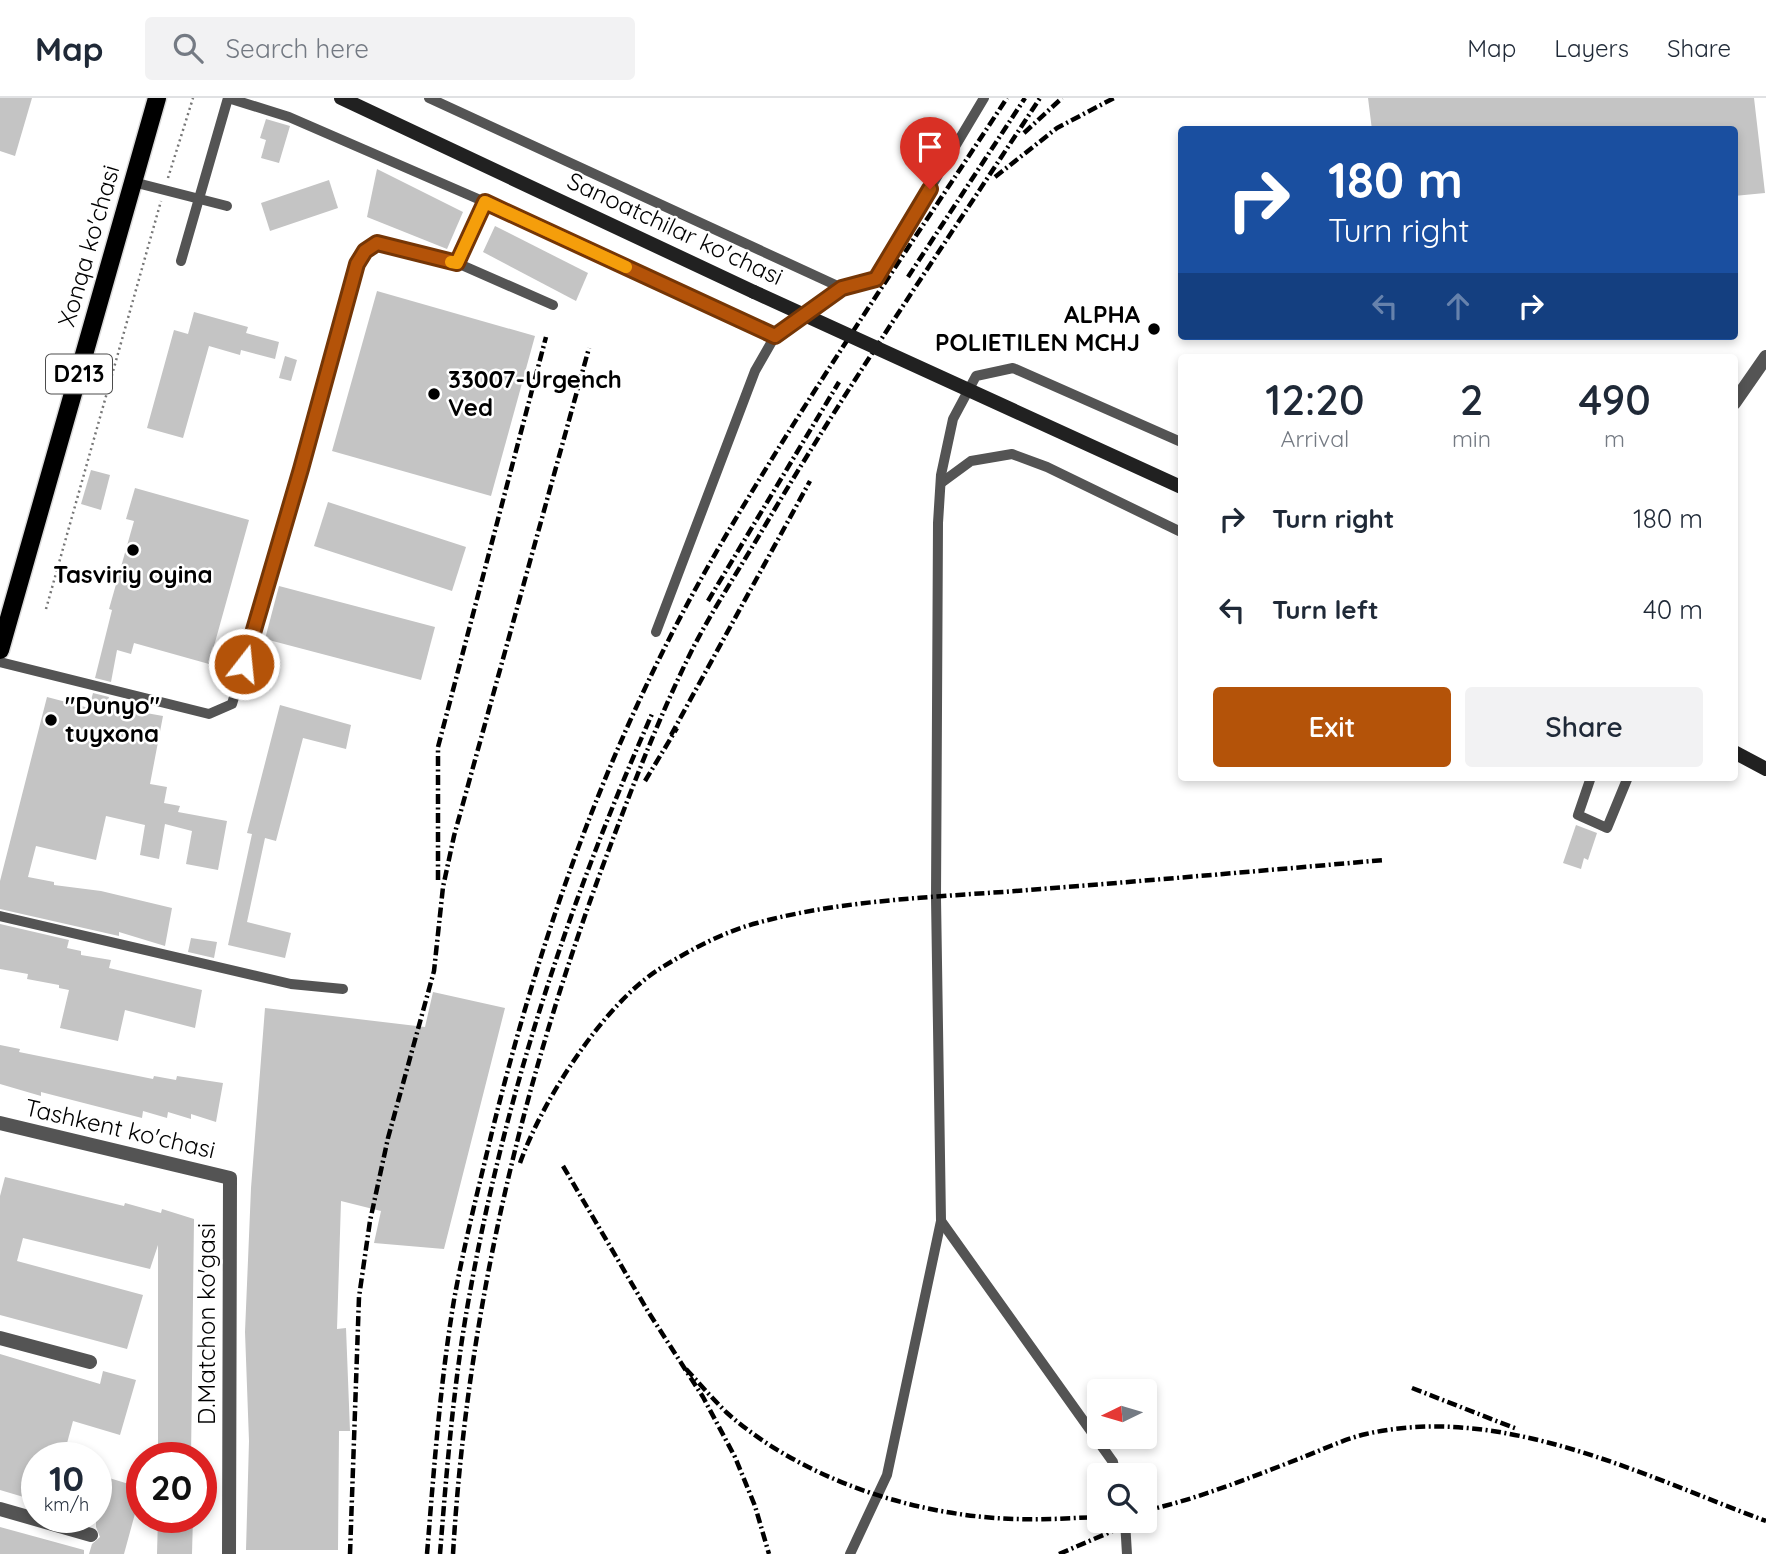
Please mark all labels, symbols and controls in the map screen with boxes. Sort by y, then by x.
search box [145,17,635,80]
text: Map [35,28,103,69]
icon: search [169,29,207,67]
text: Search here [225,32,369,65]
text: Map [1467,33,1516,63]
text: Layers [1554,33,1629,63]
text: Share [1667,33,1731,63]
pin [900,117,960,189]
icon: arrive [911,128,949,166]
text: 180 m [1328,149,1463,210]
icon: right [1213,154,1304,245]
street label: Xonqa ko'chasi [51,162,125,330]
street label: Sanoatchilar ko'chasi [563,165,788,291]
text: Turn right [1328,210,1469,250]
icon: left [1366,287,1404,325]
icon: ahead [1439,287,1477,325]
icon: right [1512,287,1550,325]
place label: ALPHA POLIETILEN MCHJ [935,299,1141,357]
marker: ALPHA POLIETILEN MCHJ [1146,321,1162,337]
road number: D213 [46,354,112,394]
place label: 33007-Urgench Ved [448,364,622,422]
text: 12:20 [1265,373,1365,426]
text: 2 [1460,373,1483,426]
text: 490 [1578,373,1651,426]
marker: 33007-Urgench Ved [426,386,442,402]
text: Arrival [1281,424,1349,453]
text: min [1452,424,1491,453]
text: m [1604,424,1625,453]
icon: right [1213,500,1251,538]
text: Turn right [1272,502,1394,535]
text: 180 m [1633,502,1703,535]
marker: Tasviriy oyina [125,542,141,558]
place label: Tasviriy oyina [53,559,213,589]
icon: left [1213,591,1251,629]
text: Turn left [1272,593,1379,626]
text: 40 m [1643,593,1703,626]
position arrow [207,627,281,701]
button: Exit [1213,687,1451,767]
button: Share [1465,687,1703,767]
place label: "Dunyo" tuyxona [65,690,160,748]
marker: "Dunyo" tuyxona [43,712,59,728]
street label: Tashkent ko'chasi [22,1092,218,1165]
street label: D.Matchon ko'gasi [191,1223,221,1425]
north arrow [1087,1379,1157,1449]
map controls [1087,1379,1157,1533]
speed limit sign: 20 [126,1442,217,1533]
text: 10 [49,1456,84,1500]
button: search [1087,1463,1157,1533]
text: km/h [44,1493,89,1516]

